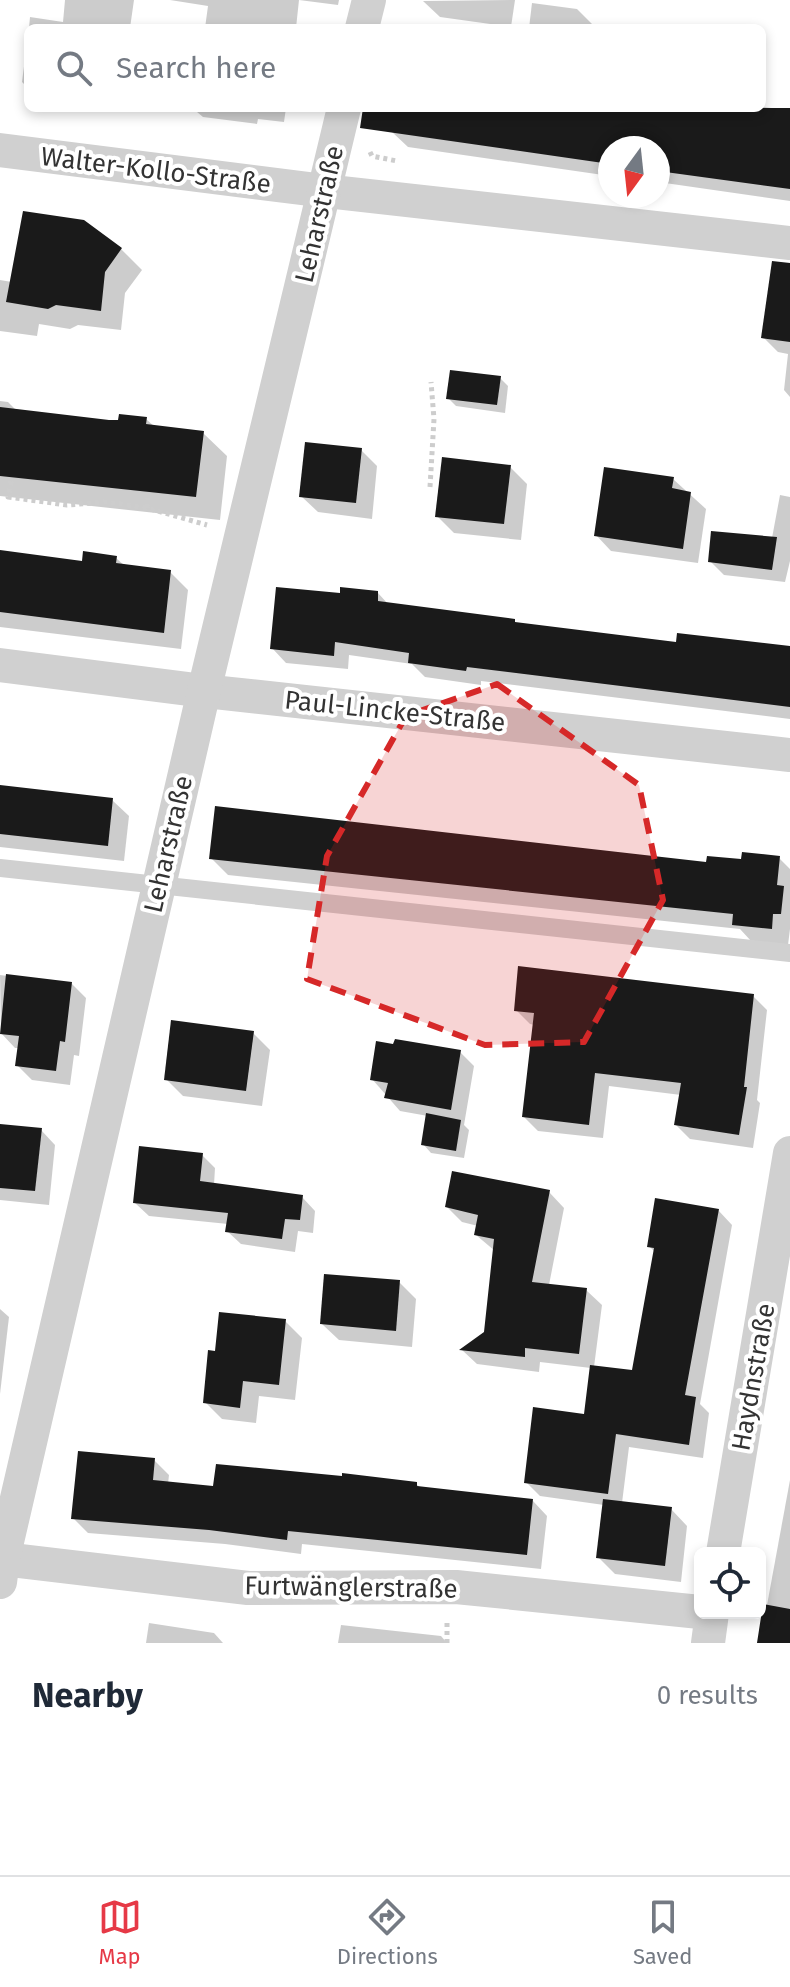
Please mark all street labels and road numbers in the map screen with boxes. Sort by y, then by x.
street label: Walter-Kollo-Straße [39,141,273,200]
street label: Leharstraße [289,142,350,286]
street label: Paul-Lincke-Straße [283,684,507,739]
street label: Leharstraße [138,772,199,916]
street label: Haydnstraße [725,1301,782,1453]
street label: Furtwänglerstraße [244,1570,458,1605]

